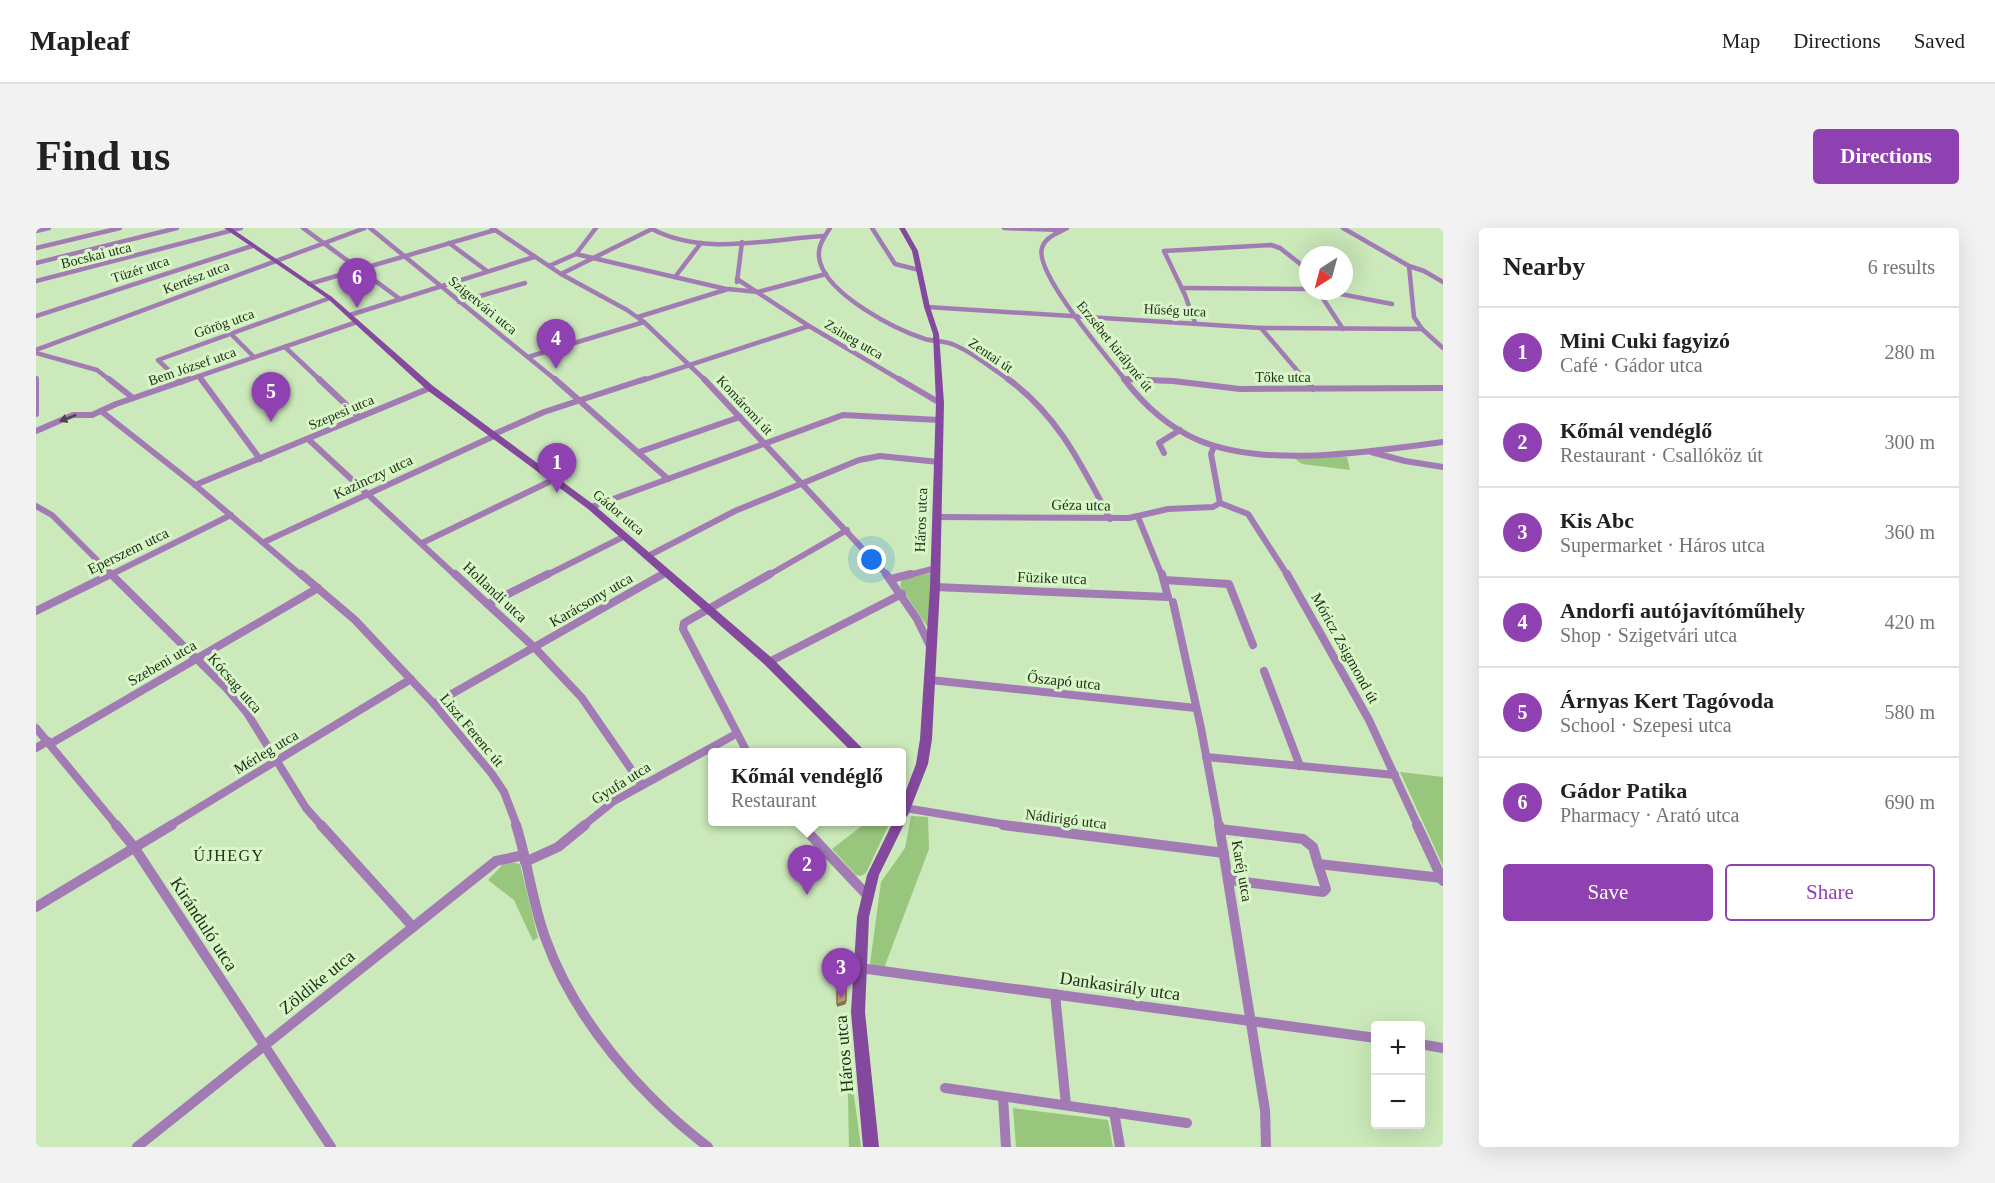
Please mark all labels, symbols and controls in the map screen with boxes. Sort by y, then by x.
text: Mapleaf [30,25,130,56]
text: Map [1722,29,1760,53]
text: Directions [1793,29,1881,53]
text: Saved [1914,29,1965,53]
button: Directions [1813,129,1959,184]
text: Find us [36,133,170,179]
street label: Bocskai utca [59,239,134,271]
north arrow [1299,246,1353,300]
text: Nearby [1503,252,1585,281]
street label: Tüzér utca [110,253,171,286]
text: 6 results [1868,256,1935,278]
street label: Kertész utca [161,258,232,297]
pin: 6 [338,259,376,308]
street label: Szigetvári utca [445,273,520,338]
street label: Erzsébet királyné út [1074,298,1156,395]
street label: Hűség utca [1143,301,1207,320]
street label: Görög utca [192,306,257,341]
street label: Zsineg utca [822,317,886,363]
pin: 4 [536,320,576,369]
text: Mini Cuki fagyizó [1560,328,1730,353]
street label: Zentai út [966,335,1016,376]
text: 1 [1518,341,1528,363]
text: 280 m [1884,341,1935,363]
street label: Bem József utca [146,344,239,388]
text: Café · Gádor utca [1560,354,1703,376]
street label: Tőke utca [1255,370,1312,385]
pin: 5 [252,372,290,422]
street label: Komáromi út [714,373,776,438]
street label: Szepesi utca [306,392,377,433]
one-way arrow [59,414,77,423]
text: Kőmál vendéglő [1560,418,1712,443]
text: 2 [1518,431,1528,453]
text: 300 m [1884,431,1935,453]
pin: 1 [538,444,576,493]
text: Restaurant · Csallóköz út [1560,444,1763,466]
street label: Kazinczy utca [331,452,415,502]
street label: Gádor utca [590,487,648,538]
street label: Háros utca [912,487,930,553]
street label: Géza utca [1051,496,1111,514]
text: Kis Abc [1560,508,1634,533]
text: 3 [1518,521,1528,543]
text: 360 m [1884,521,1935,543]
street label: Eperszem utca [85,524,171,577]
text: Supermarket · Háros utca [1560,534,1765,556]
your location [857,545,886,574]
street label: Hollandi utca [460,558,530,626]
street label: Füzike utca [1017,569,1087,587]
street label: Karácsony utca [547,570,636,630]
street label: Móricz Zsigmond út [1308,590,1382,707]
text: Andorfi autójavítóműhely [1560,598,1805,623]
text: 4 [1518,611,1528,633]
text: 420 m [1884,611,1935,633]
text: Shop · Szigetvári utca [1560,624,1737,646]
street label: Szebeni utca [125,637,199,689]
street label: Kócsag utca [205,650,265,716]
street label: Őszapó utca [1027,669,1102,693]
text: Árnyas Kert Tagóvoda [1560,688,1774,713]
street label: Liszt Ferenc út [437,690,508,770]
text: 5 [1518,701,1528,723]
text: 580 m [1884,701,1935,723]
text: School · Szepesi utca [1560,714,1732,736]
street label: Mérleg utca [231,726,301,777]
popup [708,748,906,826]
street label: Gyufa utca [589,758,654,807]
text: Kőmál vendéglő [731,763,883,788]
text: Gádor Patika [1560,778,1687,803]
text: Restaurant [731,789,816,811]
text: 6 [1518,791,1528,813]
text: 690 m [1884,791,1935,813]
text: Pharmacy · Arató utca [1560,804,1739,826]
street label: Nádirigó utca [1024,806,1108,832]
street label: Karéj utca [1229,839,1255,903]
district label: ÚJHEGY [193,846,265,864]
pin: 2 [788,846,826,895]
button: Save [1503,864,1713,921]
button: Share [1725,864,1935,921]
street label: Kiránduló utca [166,873,242,975]
street label: Zöldike utca [276,946,358,1018]
pin: 3 [822,948,860,998]
street label: Dankasirály utca [1058,968,1182,1004]
street label: Háros utca [831,1015,857,1093]
map controls [1371,1021,1425,1129]
button: + [1371,1021,1425,1075]
button: − [1371,1075,1425,1129]

